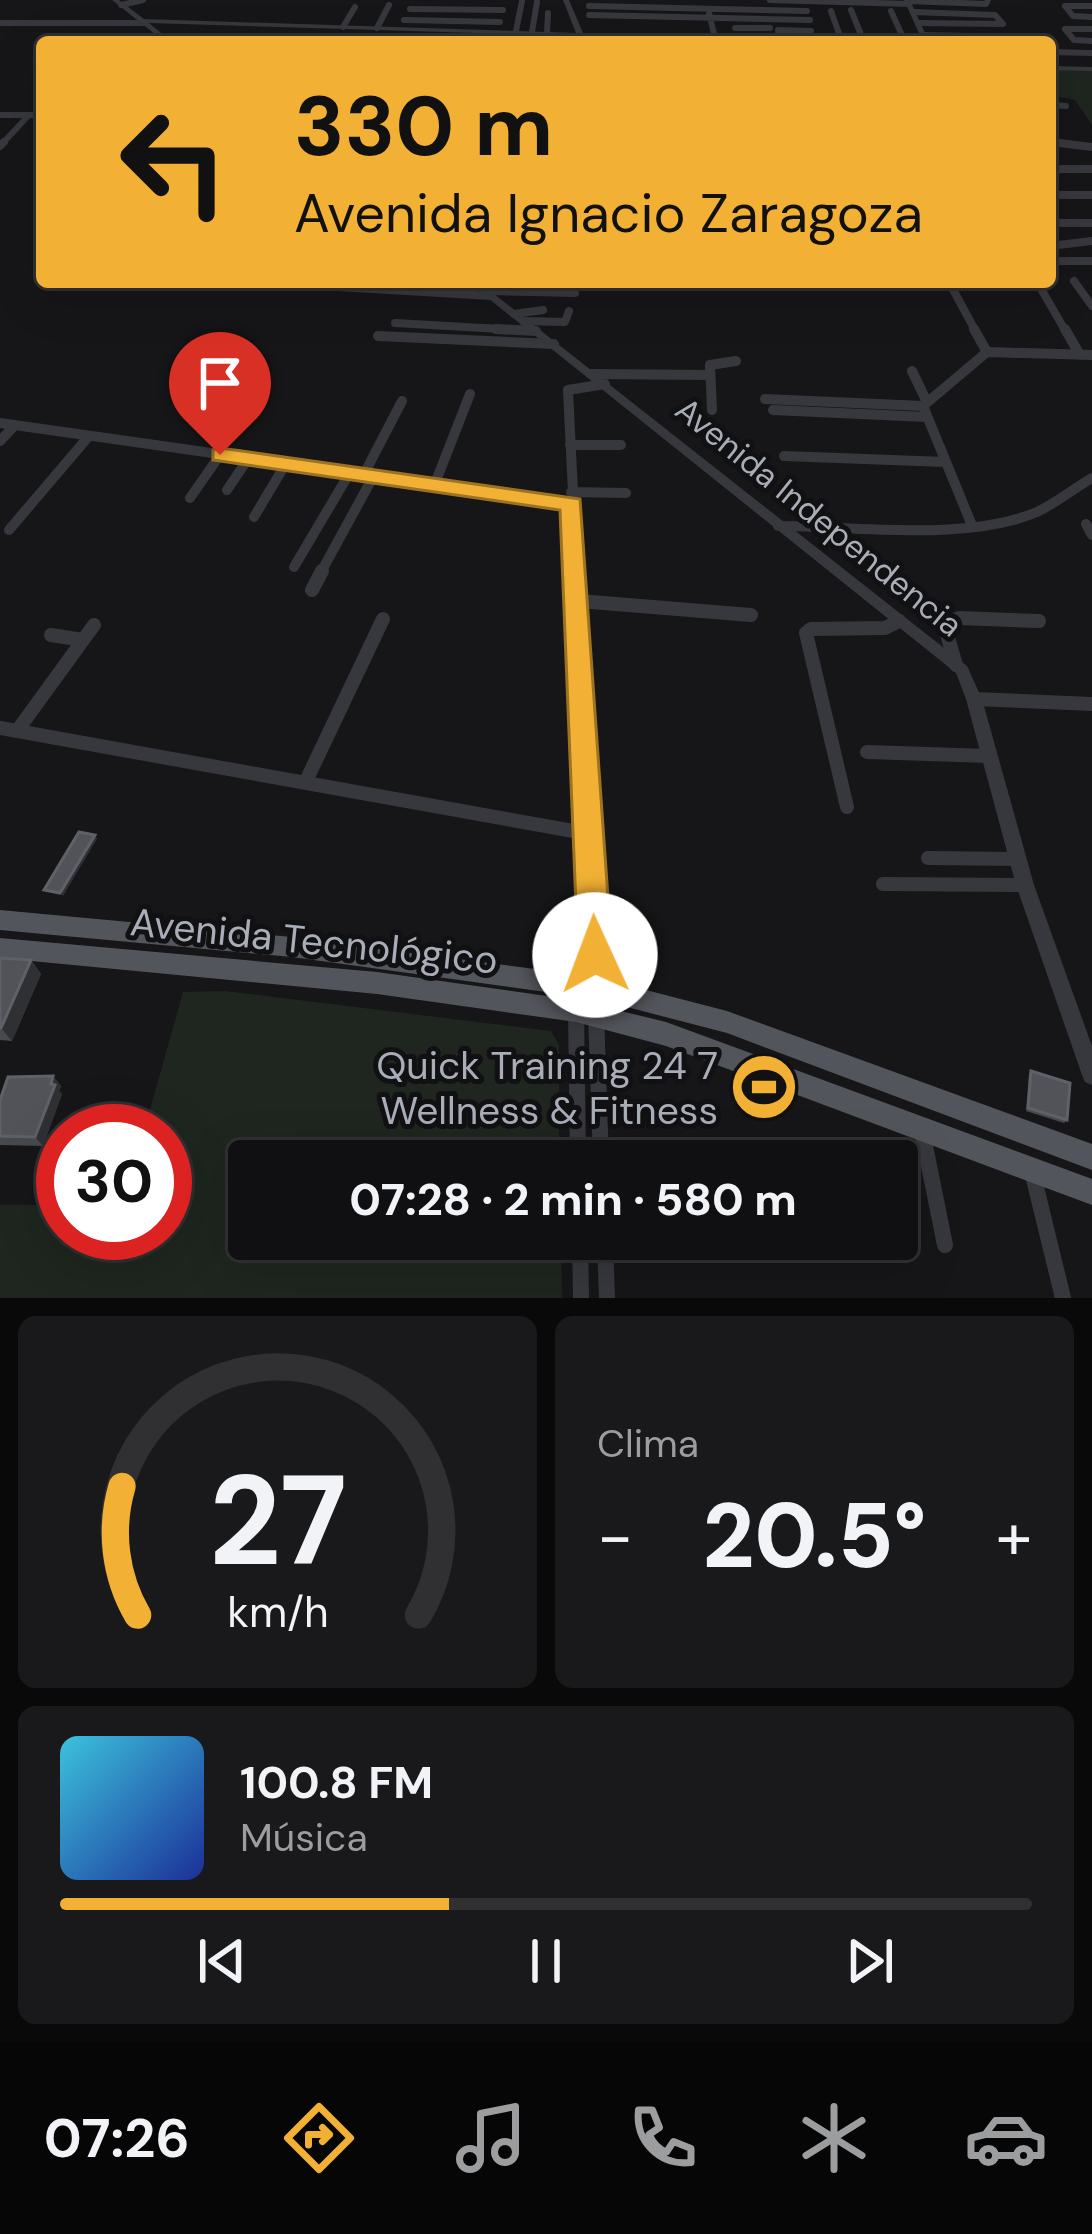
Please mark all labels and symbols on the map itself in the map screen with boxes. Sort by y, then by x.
pin [169,332,271,455]
street label: Avenida Independencia [667,388,971,646]
position arrow [532,892,658,1018]
street label: Avenida Tecnológico [128,896,500,986]
place label: Quick Training 24 7 Wellness & Fitness [376,1040,718,1136]
sports icon: Quick Training 24 7 Wellness & Fitness [729,1052,799,1122]
speed limit sign: 30 [36,1104,192,1260]

